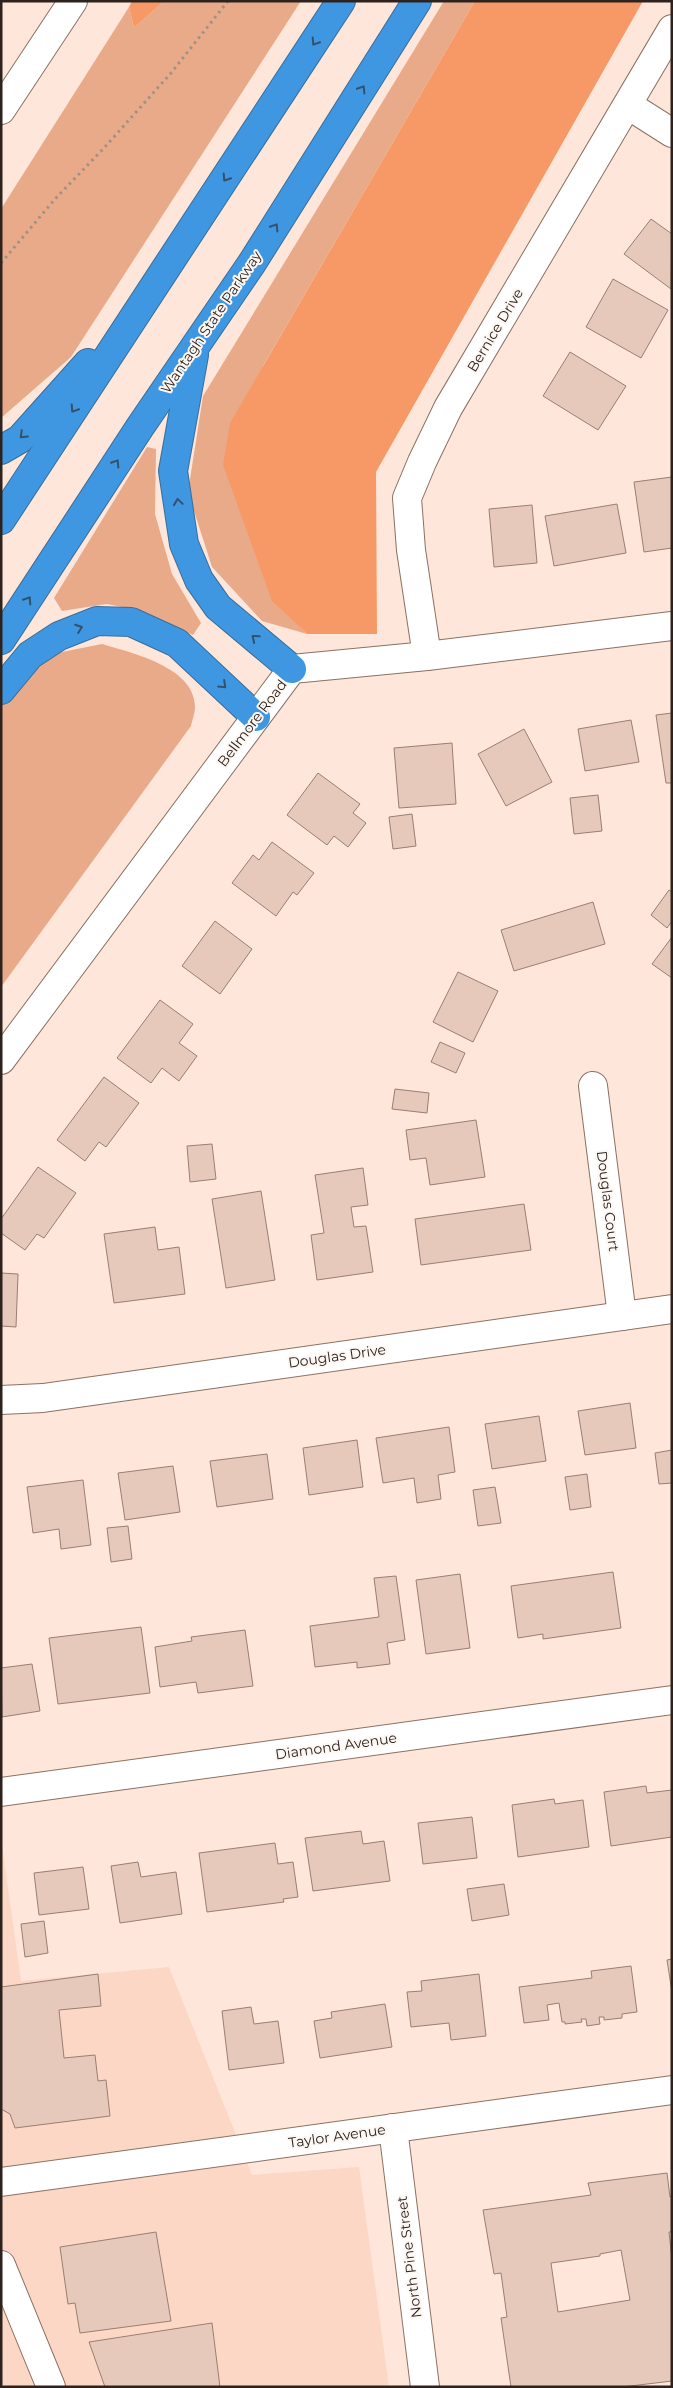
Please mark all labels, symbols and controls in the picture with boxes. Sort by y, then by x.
one-way arrow [311,37,321,46]
one-way arrow [355,86,365,95]
one-way arrow [222,173,232,182]
one-way arrow [269,223,279,232]
street label: Wantagh State Parkway [157,247,266,397]
street label: Bernice Drive [463,285,527,375]
one-way arrow [71,403,81,412]
one-way arrow [20,429,29,438]
one-way arrow [110,460,119,469]
one-way arrow [173,498,184,506]
one-way arrow [22,596,31,605]
one-way arrow [74,624,83,634]
one-way arrow [252,635,261,644]
street label: Bellmore Road [213,676,291,770]
one-way arrow [217,679,226,688]
street label: Douglas Court [593,1150,623,1253]
street label: Douglas Drive [287,1340,387,1372]
street label: Diamond Avenue [274,1729,398,1763]
street label: Taylor Avenue [287,2120,387,2152]
street label: North Pine Street [393,2195,425,2319]

